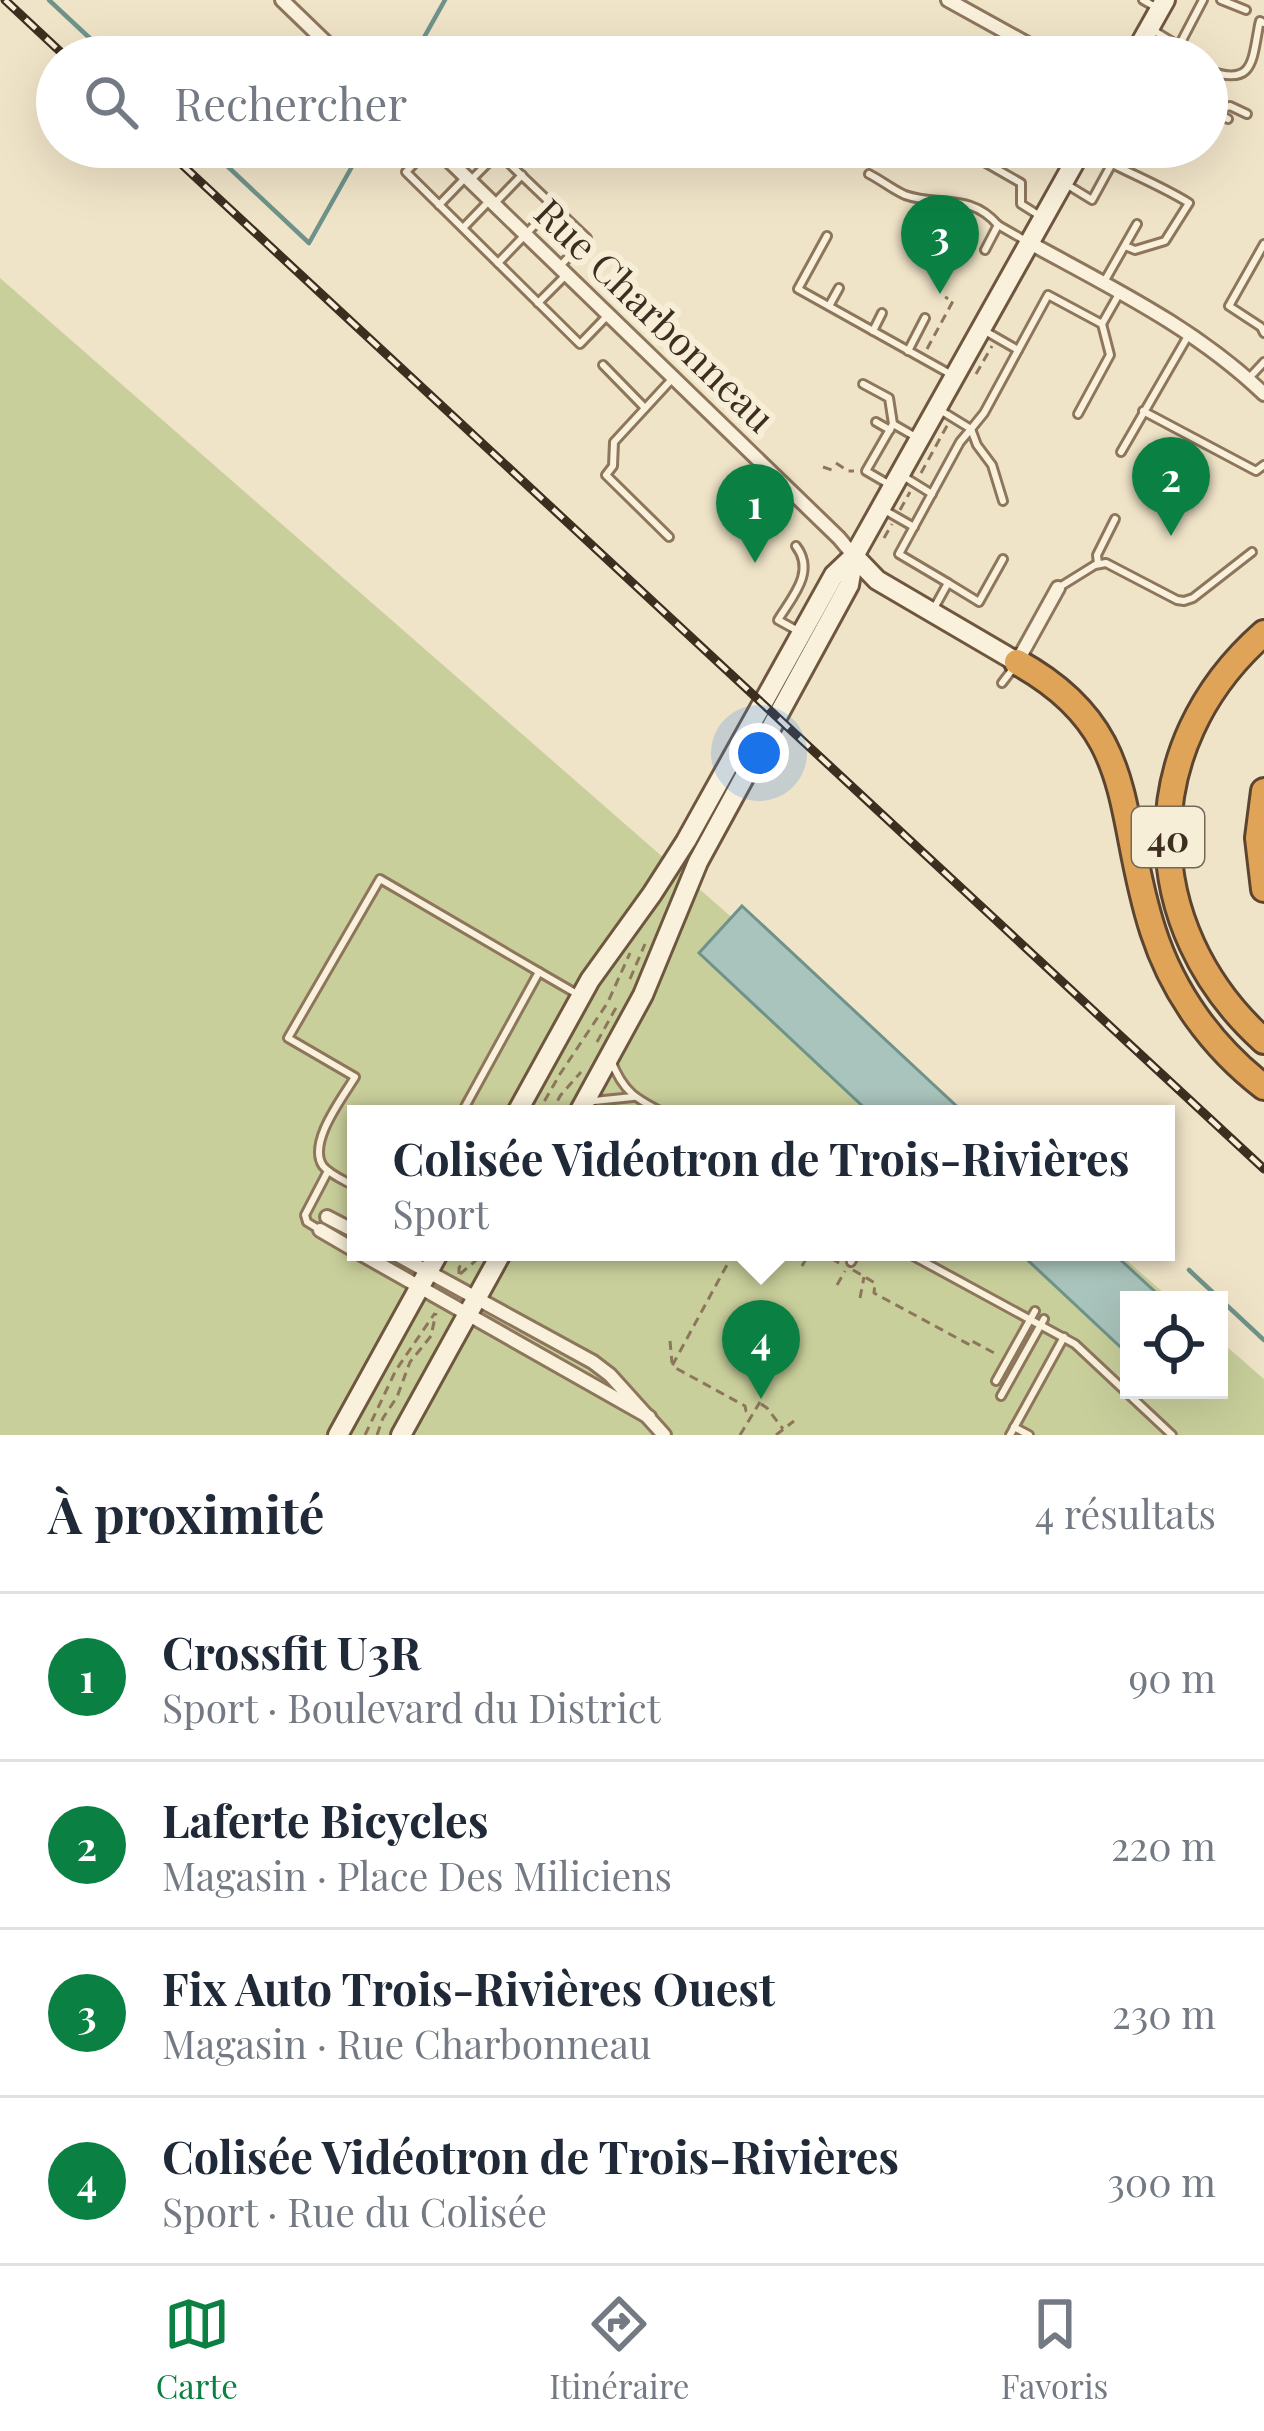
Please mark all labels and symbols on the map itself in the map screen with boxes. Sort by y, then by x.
street label: Rue Charbonneau [525,186,787,442]
pin: 3 [901,195,979,294]
pin: 2 [1132,437,1210,536]
pin: 1 [716,464,794,563]
your location [729,723,789,783]
road number: 40 [1132,807,1204,867]
pin: 4 [722,1300,800,1399]

